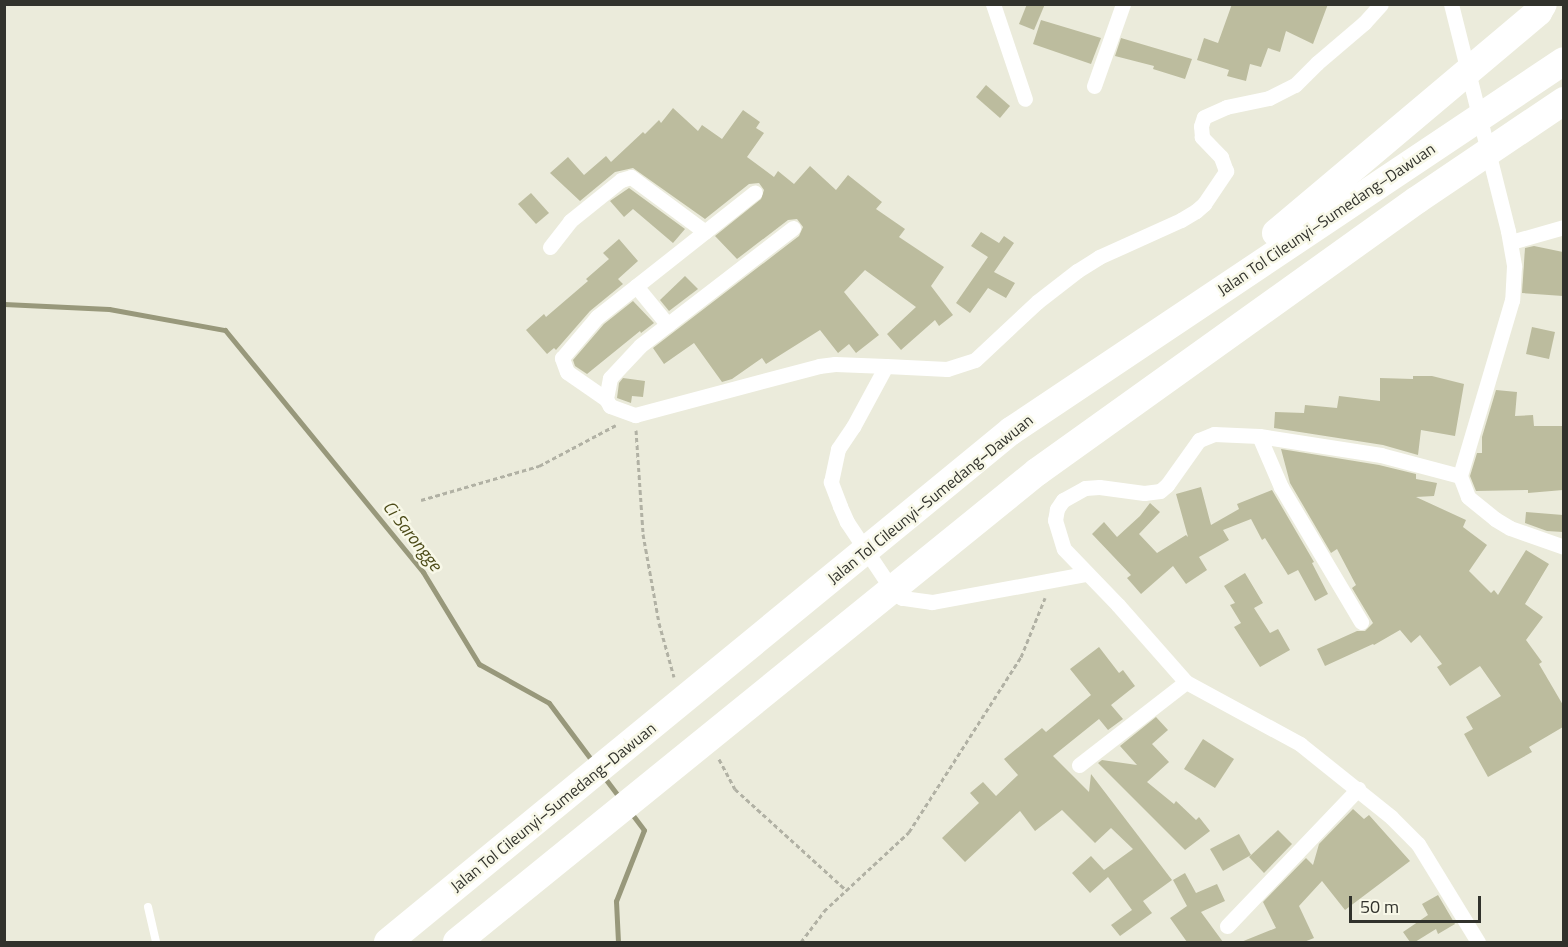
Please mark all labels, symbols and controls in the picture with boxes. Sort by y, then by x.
street label: Jalan Tol Cileunyi–Sumedang–Dawuan [1214,139,1438,299]
street label: Jalan Tol Cileunyi–Sumedang–Dawuan [824,410,1036,588]
water label: Ci Sarongge [378,497,446,575]
street label: Jalan Tol Cileunyi–Sumedang–Dawuan [447,718,659,896]
scale bar [1352,884,1484,922]
text: 50 m [1360,893,1399,920]

